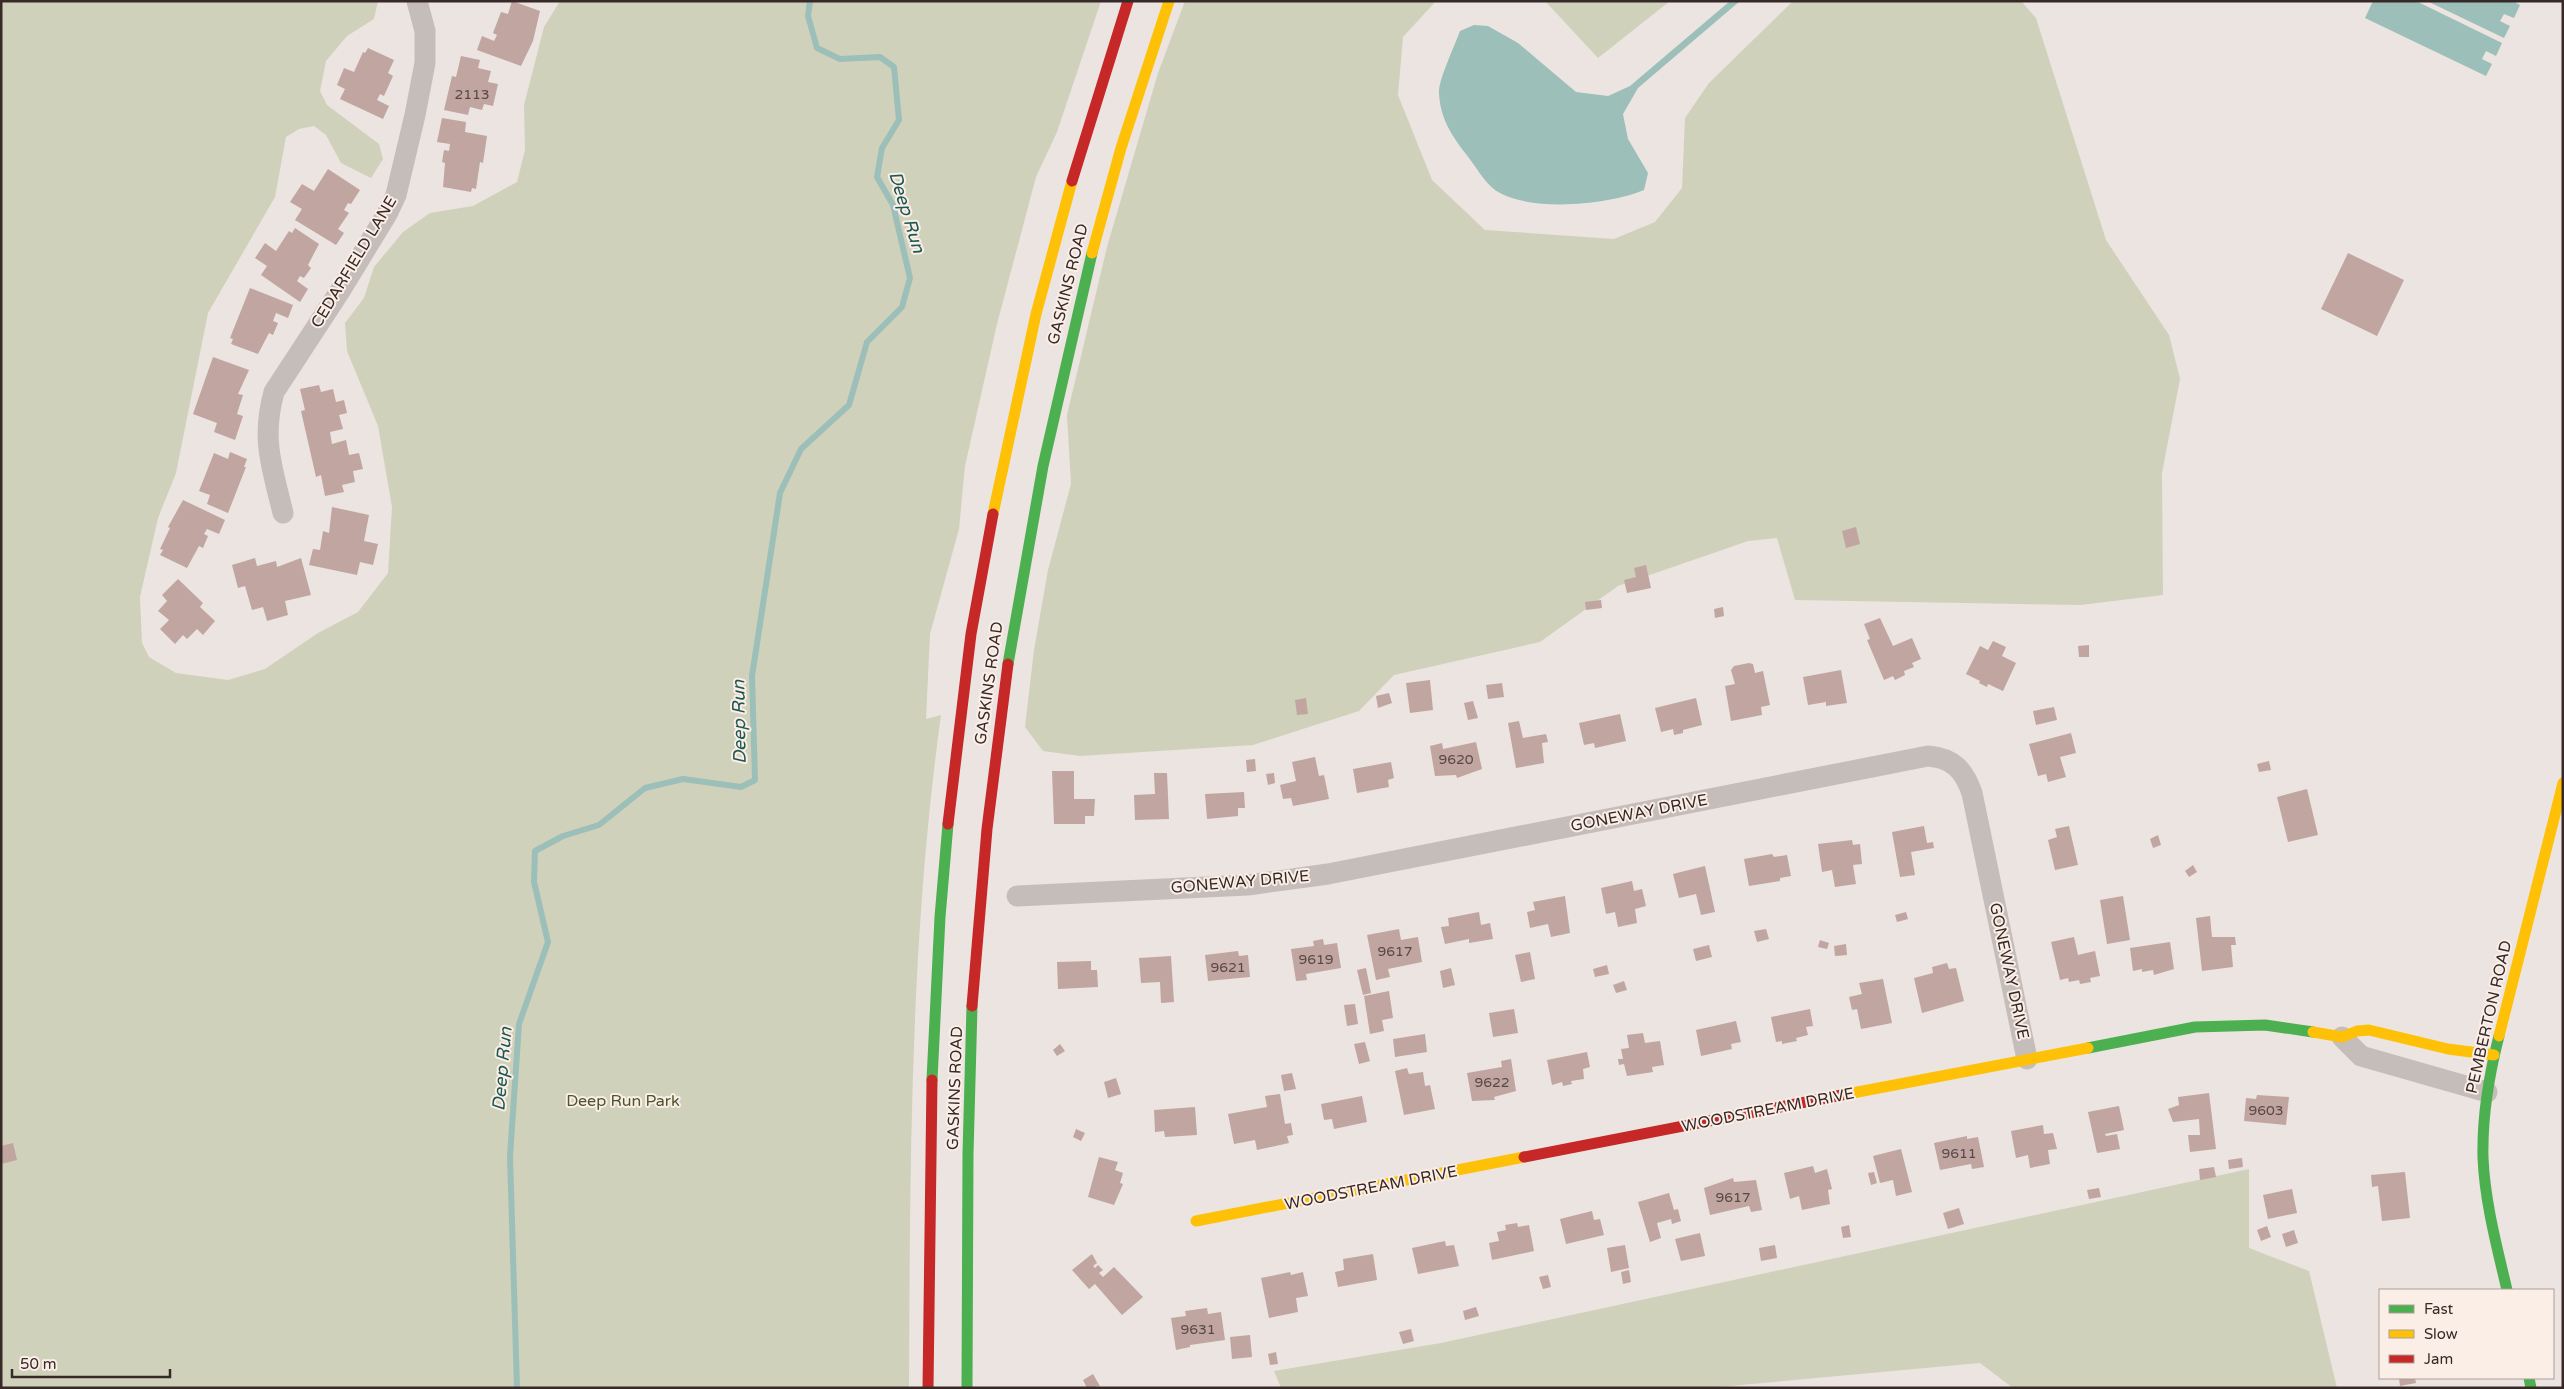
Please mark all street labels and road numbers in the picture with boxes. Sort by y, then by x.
street label: CEDARFIELD LANE [307,192,401,332]
street label: GASKINS ROAD [1043,221,1093,347]
street label: GASKINS ROAD [970,620,1008,746]
street label: GONEWAY DRIVE [1569,790,1709,836]
street label: GONEWAY DRIVE [1170,866,1310,898]
street label: GONEWAY DRIVE [1985,901,2033,1041]
street label: PEMBERTON ROAD [2462,938,2516,1096]
street label: GASKINS ROAD [943,1026,967,1150]
street label: WOODSTREAM DRIVE [1680,1083,1856,1137]
street label: WOODSTREAM DRIVE [1283,1161,1459,1215]

